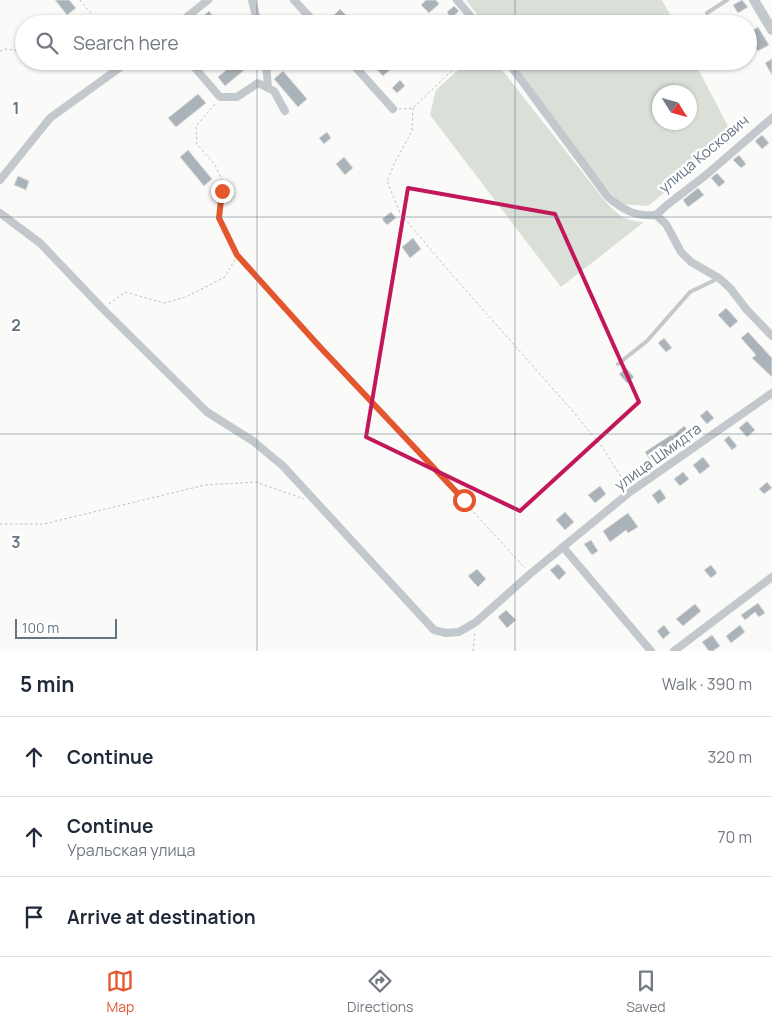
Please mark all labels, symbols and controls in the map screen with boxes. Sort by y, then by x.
search box [15,15,757,70]
icon: search [33,29,61,57]
text: Search here [73,30,179,56]
north arrow [652,85,697,130]
text: 1 [12,97,20,119]
street label: улица Коскович [654,110,753,198]
route end [211,180,234,203]
text: 2 [11,314,21,336]
street label: улица Шмидта [610,418,705,495]
route start [453,489,476,512]
text: 3 [11,531,21,553]
scale bar [15,616,118,639]
text: 100 m [22,618,59,637]
text: 5 min [20,670,74,698]
text: Walk · 390 m [662,673,752,695]
icon: ahead [20,743,48,771]
text: Continue [67,744,153,770]
text: 320 m [708,746,752,768]
text: Continue [67,813,153,839]
icon: ahead [20,823,48,851]
text: 70 m [717,826,752,848]
text: Уральская улица [67,839,195,861]
icon: arrive [20,903,48,931]
text: Arrive at destination [67,904,256,930]
tab: Map [106,967,134,1016]
tab: Directions [347,967,413,1016]
tab: Saved [626,967,666,1016]

